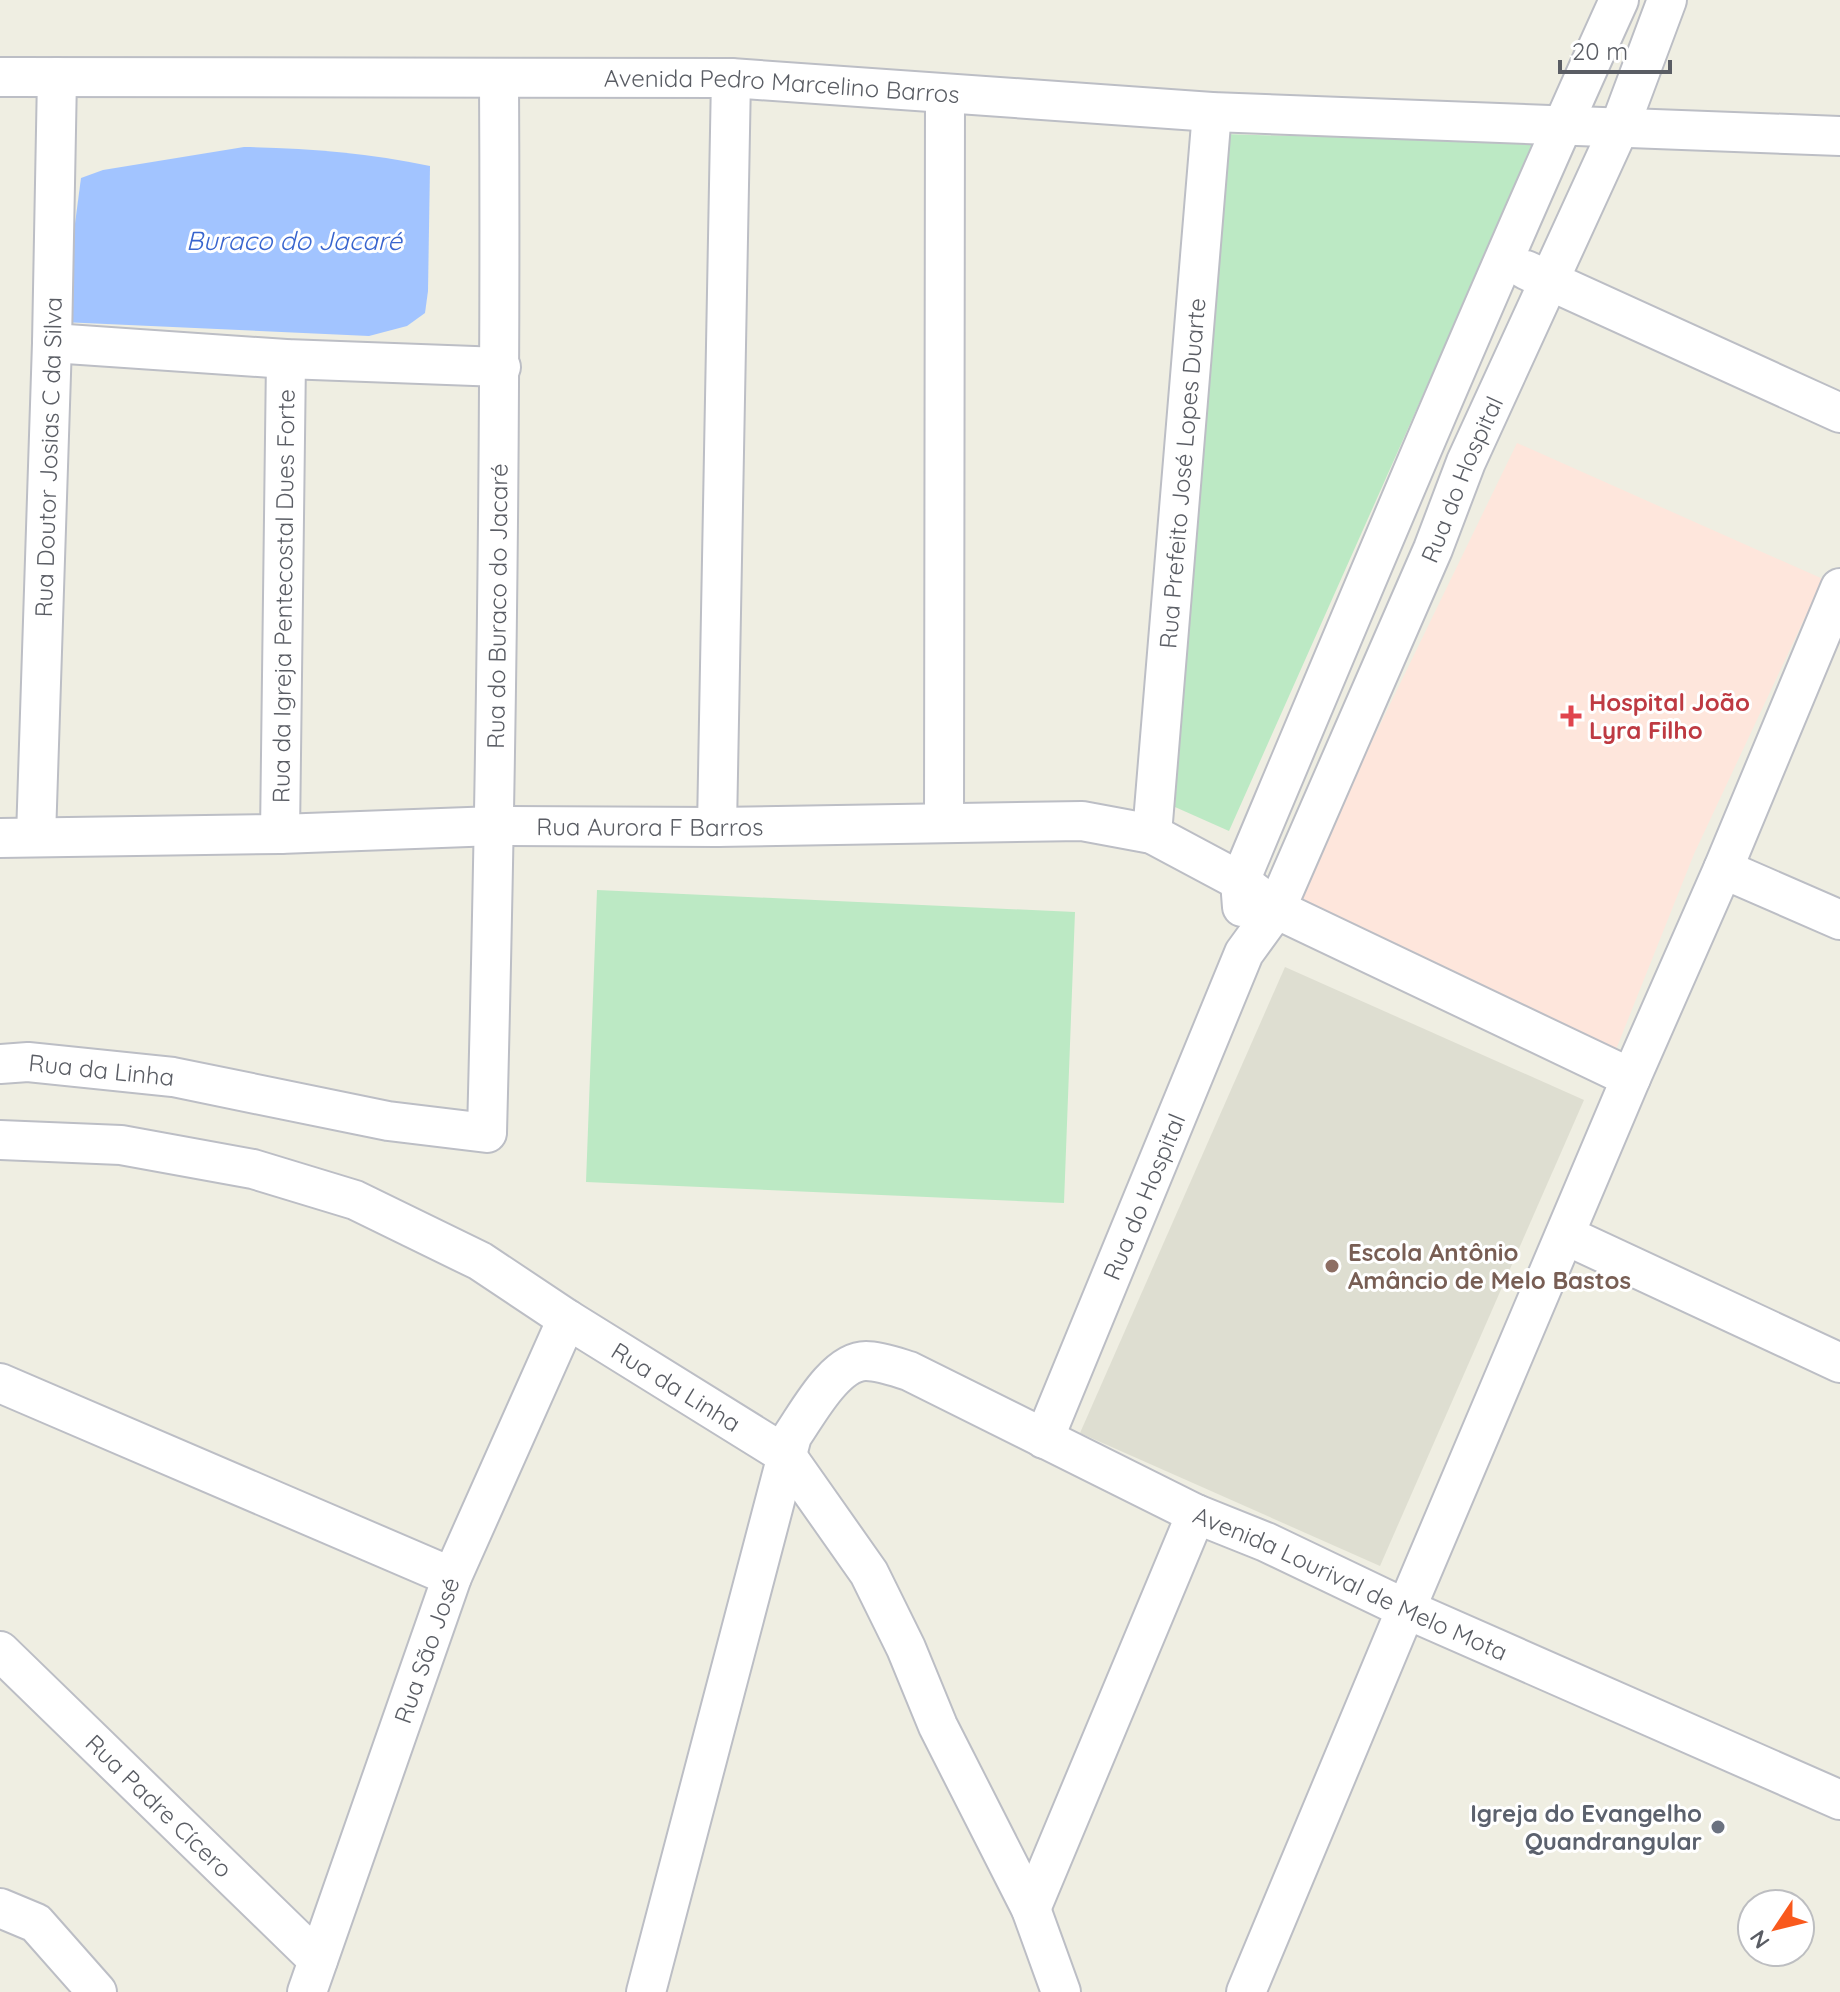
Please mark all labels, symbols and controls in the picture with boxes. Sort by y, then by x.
scale bar [1560,24,1670,74]
text: 20 m [1572,36,1628,66]
street label: Avenida Pedro Marcelino Barros [604,63,961,109]
water label: Buraco do Jacaré [186,224,403,257]
street label: Rua Doutor Josias C da Silva [28,297,68,618]
street label: Rua Prefeito José Lopes Duarte [1152,297,1212,650]
street label: Rua da Igreja Pentecostal Dues Forte [265,389,301,803]
street label: Rua do Hospital [1414,391,1509,567]
street label: Rua do Buraco do Jacaré [480,463,514,749]
place label: Hospital João Lyra Filho [1589,687,1750,745]
marker: Hospital João Lyra Filho [1560,705,1582,727]
street label: Rua Aurora F Barros [536,811,764,842]
street label: Rua da Linha [27,1047,176,1092]
street label: Rua do Hospital [1096,1109,1191,1284]
place label: Escola Antônio Amâncio de Melo Bastos [1348,1237,1631,1295]
marker: Escola Antônio Amâncio de Melo Bastos [1323,1257,1341,1275]
street label: Rua da Linha [606,1335,746,1438]
street label: Avenida Lourival de Melo Mota [1189,1499,1512,1667]
street label: Rua São José [387,1573,466,1727]
street label: Rua Padre Cícero [80,1728,239,1884]
place label: Igreja do Evangelho Quandrangular [1470,1798,1702,1856]
marker: Igreja do Evangelho Quandrangular [1709,1818,1727,1836]
north arrow [1736,1888,1816,1968]
text: N [1744,1925,1776,1954]

